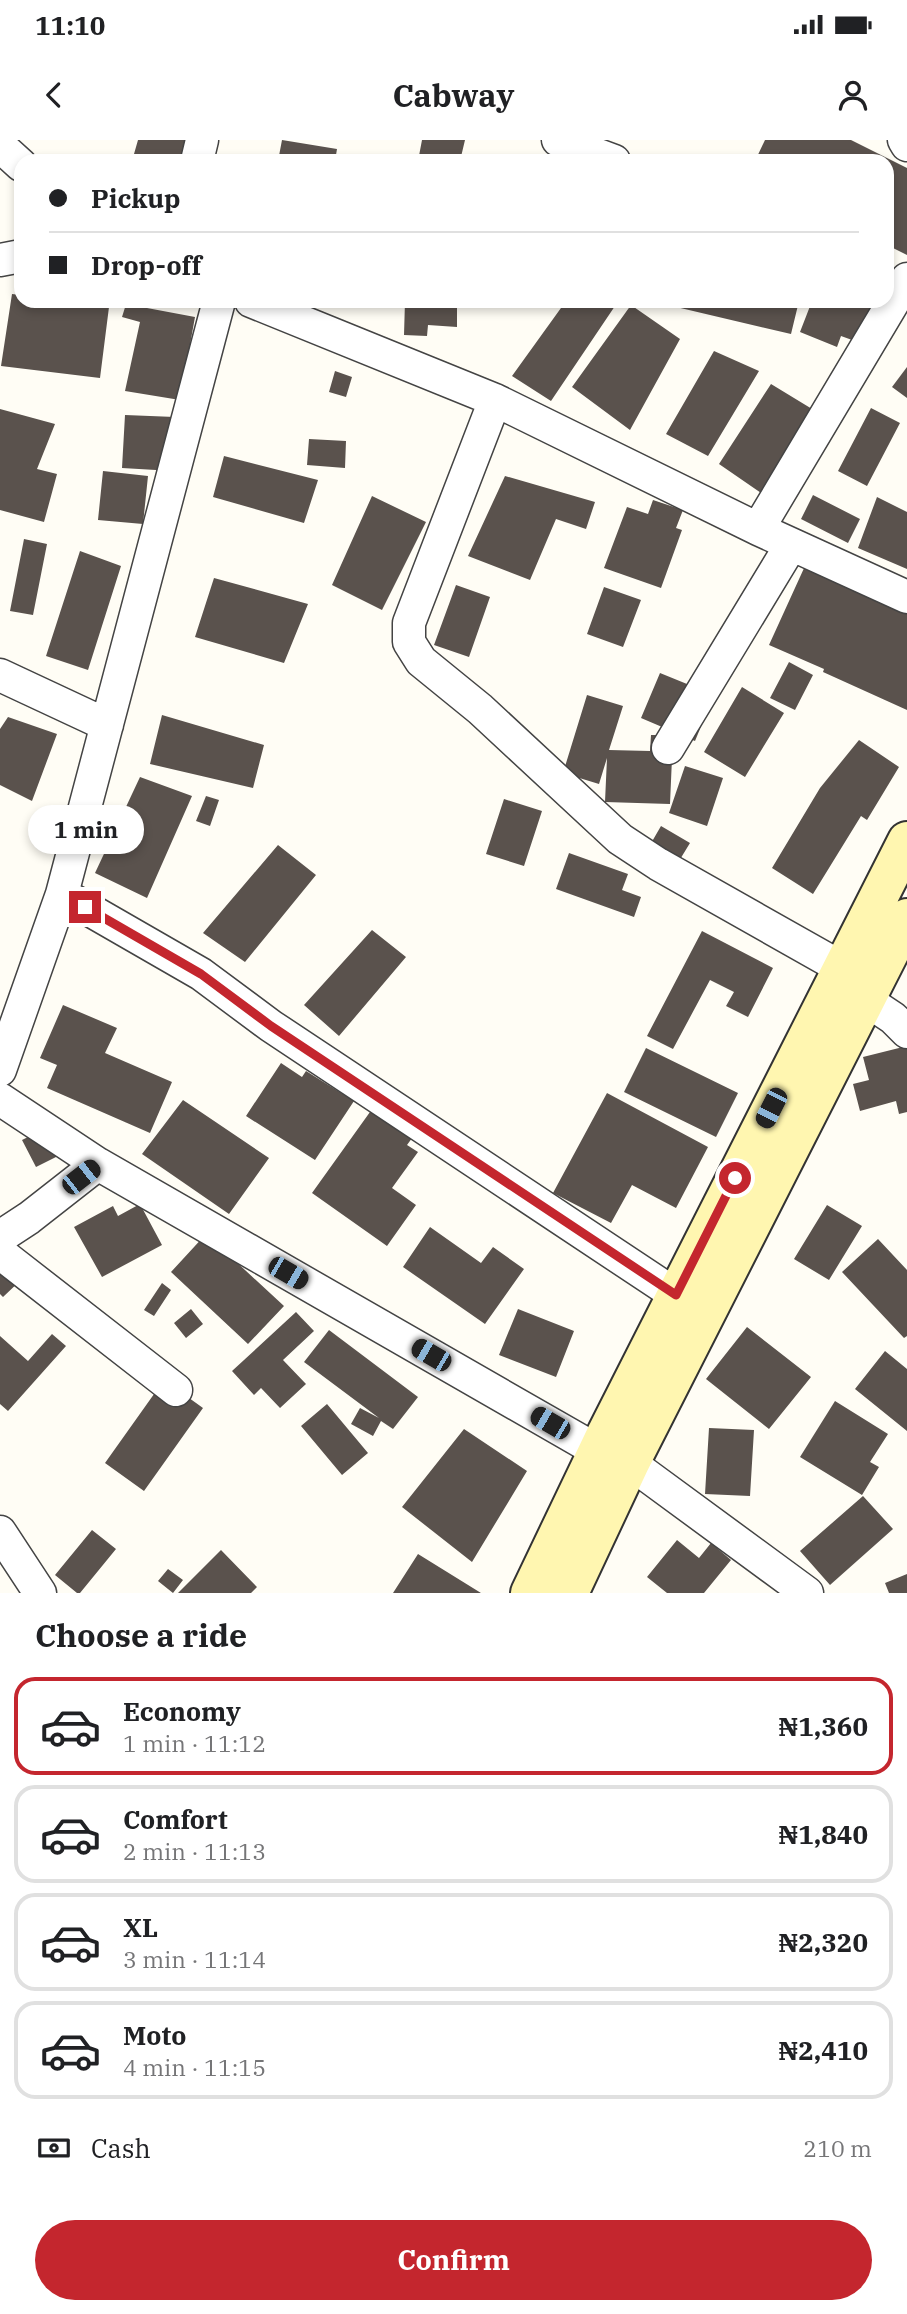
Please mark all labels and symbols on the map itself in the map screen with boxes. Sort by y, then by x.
callout: 1 min [27,806,143,854]
route end [69,891,101,923]
car [753,1085,790,1131]
car [58,1156,105,1198]
route start [719,1162,751,1194]
car [265,1253,312,1293]
car [408,1335,455,1375]
car [527,1403,574,1443]

